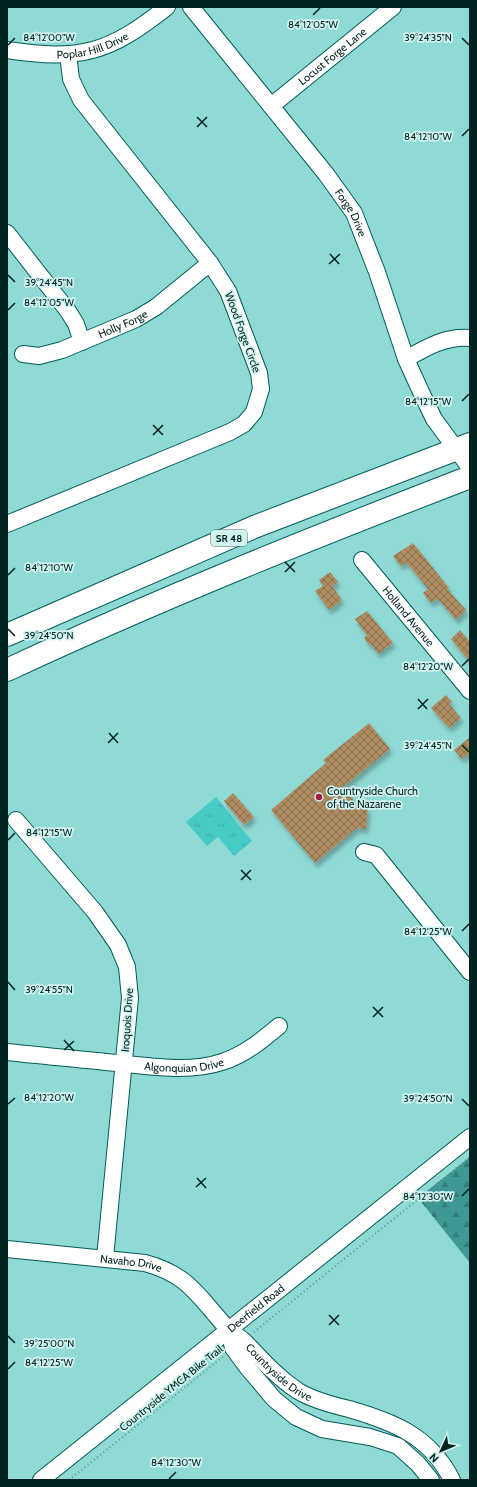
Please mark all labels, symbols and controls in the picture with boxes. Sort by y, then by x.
text: 84°12'05"W [288,18,339,31]
street label: Locust Forge Lane [295,24,370,88]
street label: Poplar Hill Drive [56,29,131,61]
text: 84°12'00"W [23,31,75,44]
text: 39°24'35"N [404,31,452,44]
text: 84°12'10"W [404,130,452,143]
street label: Forge Drive [332,186,370,239]
text: 39°24'45"N [25,276,73,289]
street label: Wood Forge Circle [222,290,264,375]
text: 84°12'05"W [24,296,75,309]
street label: Holly Forge [96,307,150,341]
text: 84°12'15"W [405,395,452,408]
road number: SR 48 [211,530,247,546]
text: 84°12'10"W [25,561,73,574]
street label: Holland Avenue [380,583,438,650]
text: 39°24'50"N [24,629,74,642]
text: 84°12'20"W [403,660,453,673]
text: 39°24'45"N [404,739,452,752]
place label: Countryside Church of the Nazarene [327,784,418,811]
marker: Countryside Church of the Nazarene [314,792,324,802]
text: 84°12'15"W [26,826,73,839]
text: 84°12'25"W [404,925,453,938]
text: 39°24'55"N [25,983,73,996]
street label: Iroquois Drive [118,987,136,1052]
street label: Algonquian Drive [144,1055,226,1075]
text: 84°12'20"W [24,1091,74,1104]
text: 39°24'50"N [403,1092,453,1105]
text: 84°12'30"W [403,1190,454,1203]
street label: Navaho Drive [100,1251,165,1275]
street label: Deerfield Road [224,1281,287,1335]
text: 39°25'00"N [24,1337,74,1350]
street label: Countryside Drive [243,1340,314,1404]
street label: Countryside YMCA Bike Trail [116,1342,226,1434]
text: 84°12'25"W [25,1356,74,1369]
north arrow [421,1431,461,1471]
text: N [426,1450,442,1466]
text: 84°12'30"W [151,1456,202,1469]

